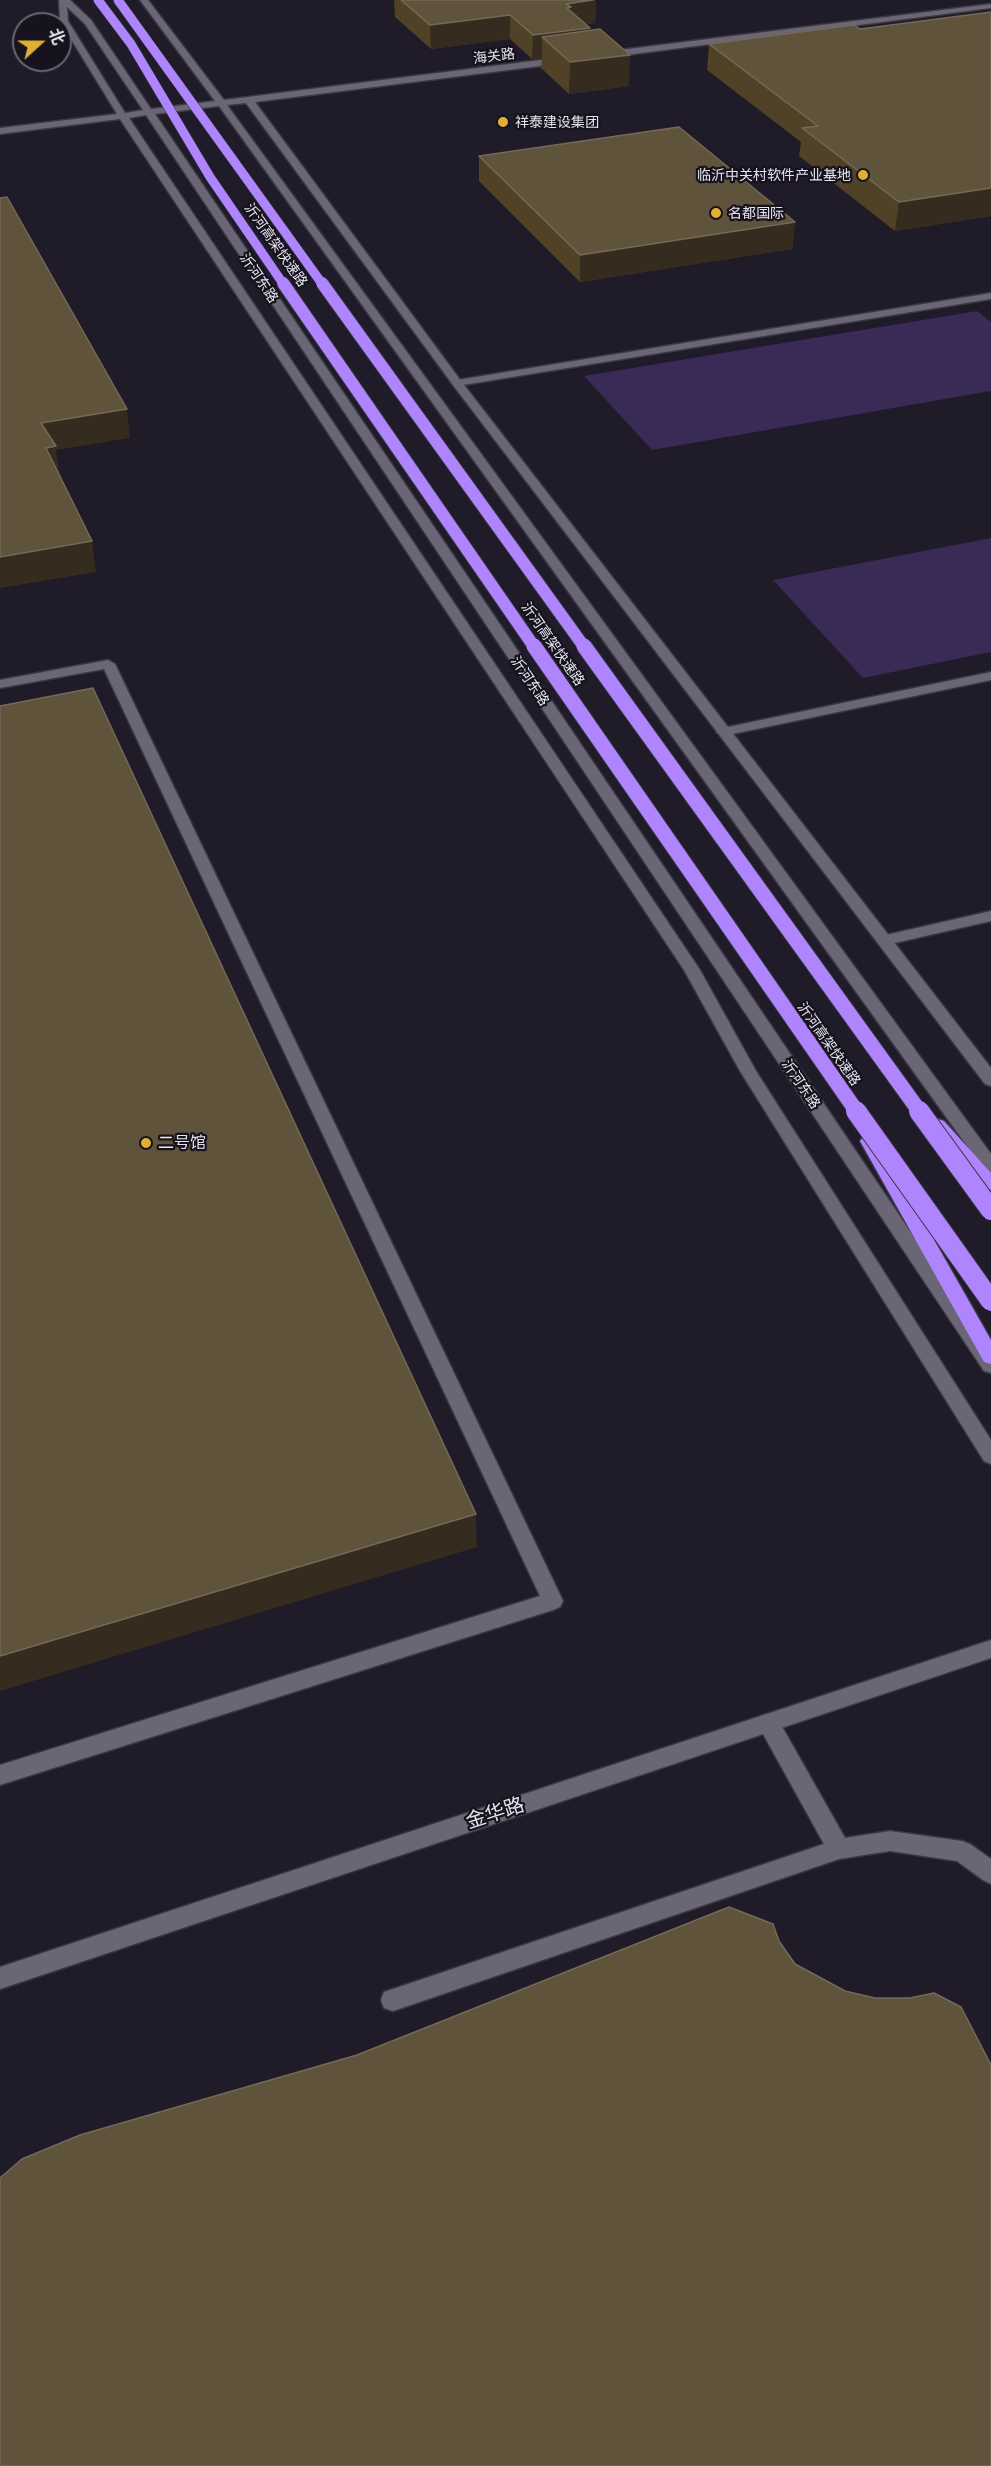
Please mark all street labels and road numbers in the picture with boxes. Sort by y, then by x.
street label: 海关路 [472,45,516,67]
street label: 沂河高架快速路 [241,200,311,290]
street label: 沂河东路 [236,250,282,306]
street label: 沂河高架快速路 [518,599,588,689]
street label: 沂河东路 [507,653,553,709]
street label: 沂河高架快速路 [794,999,864,1089]
street label: 沂河东路 [778,1056,824,1112]
street label: 金华路 [463,1792,527,1834]

